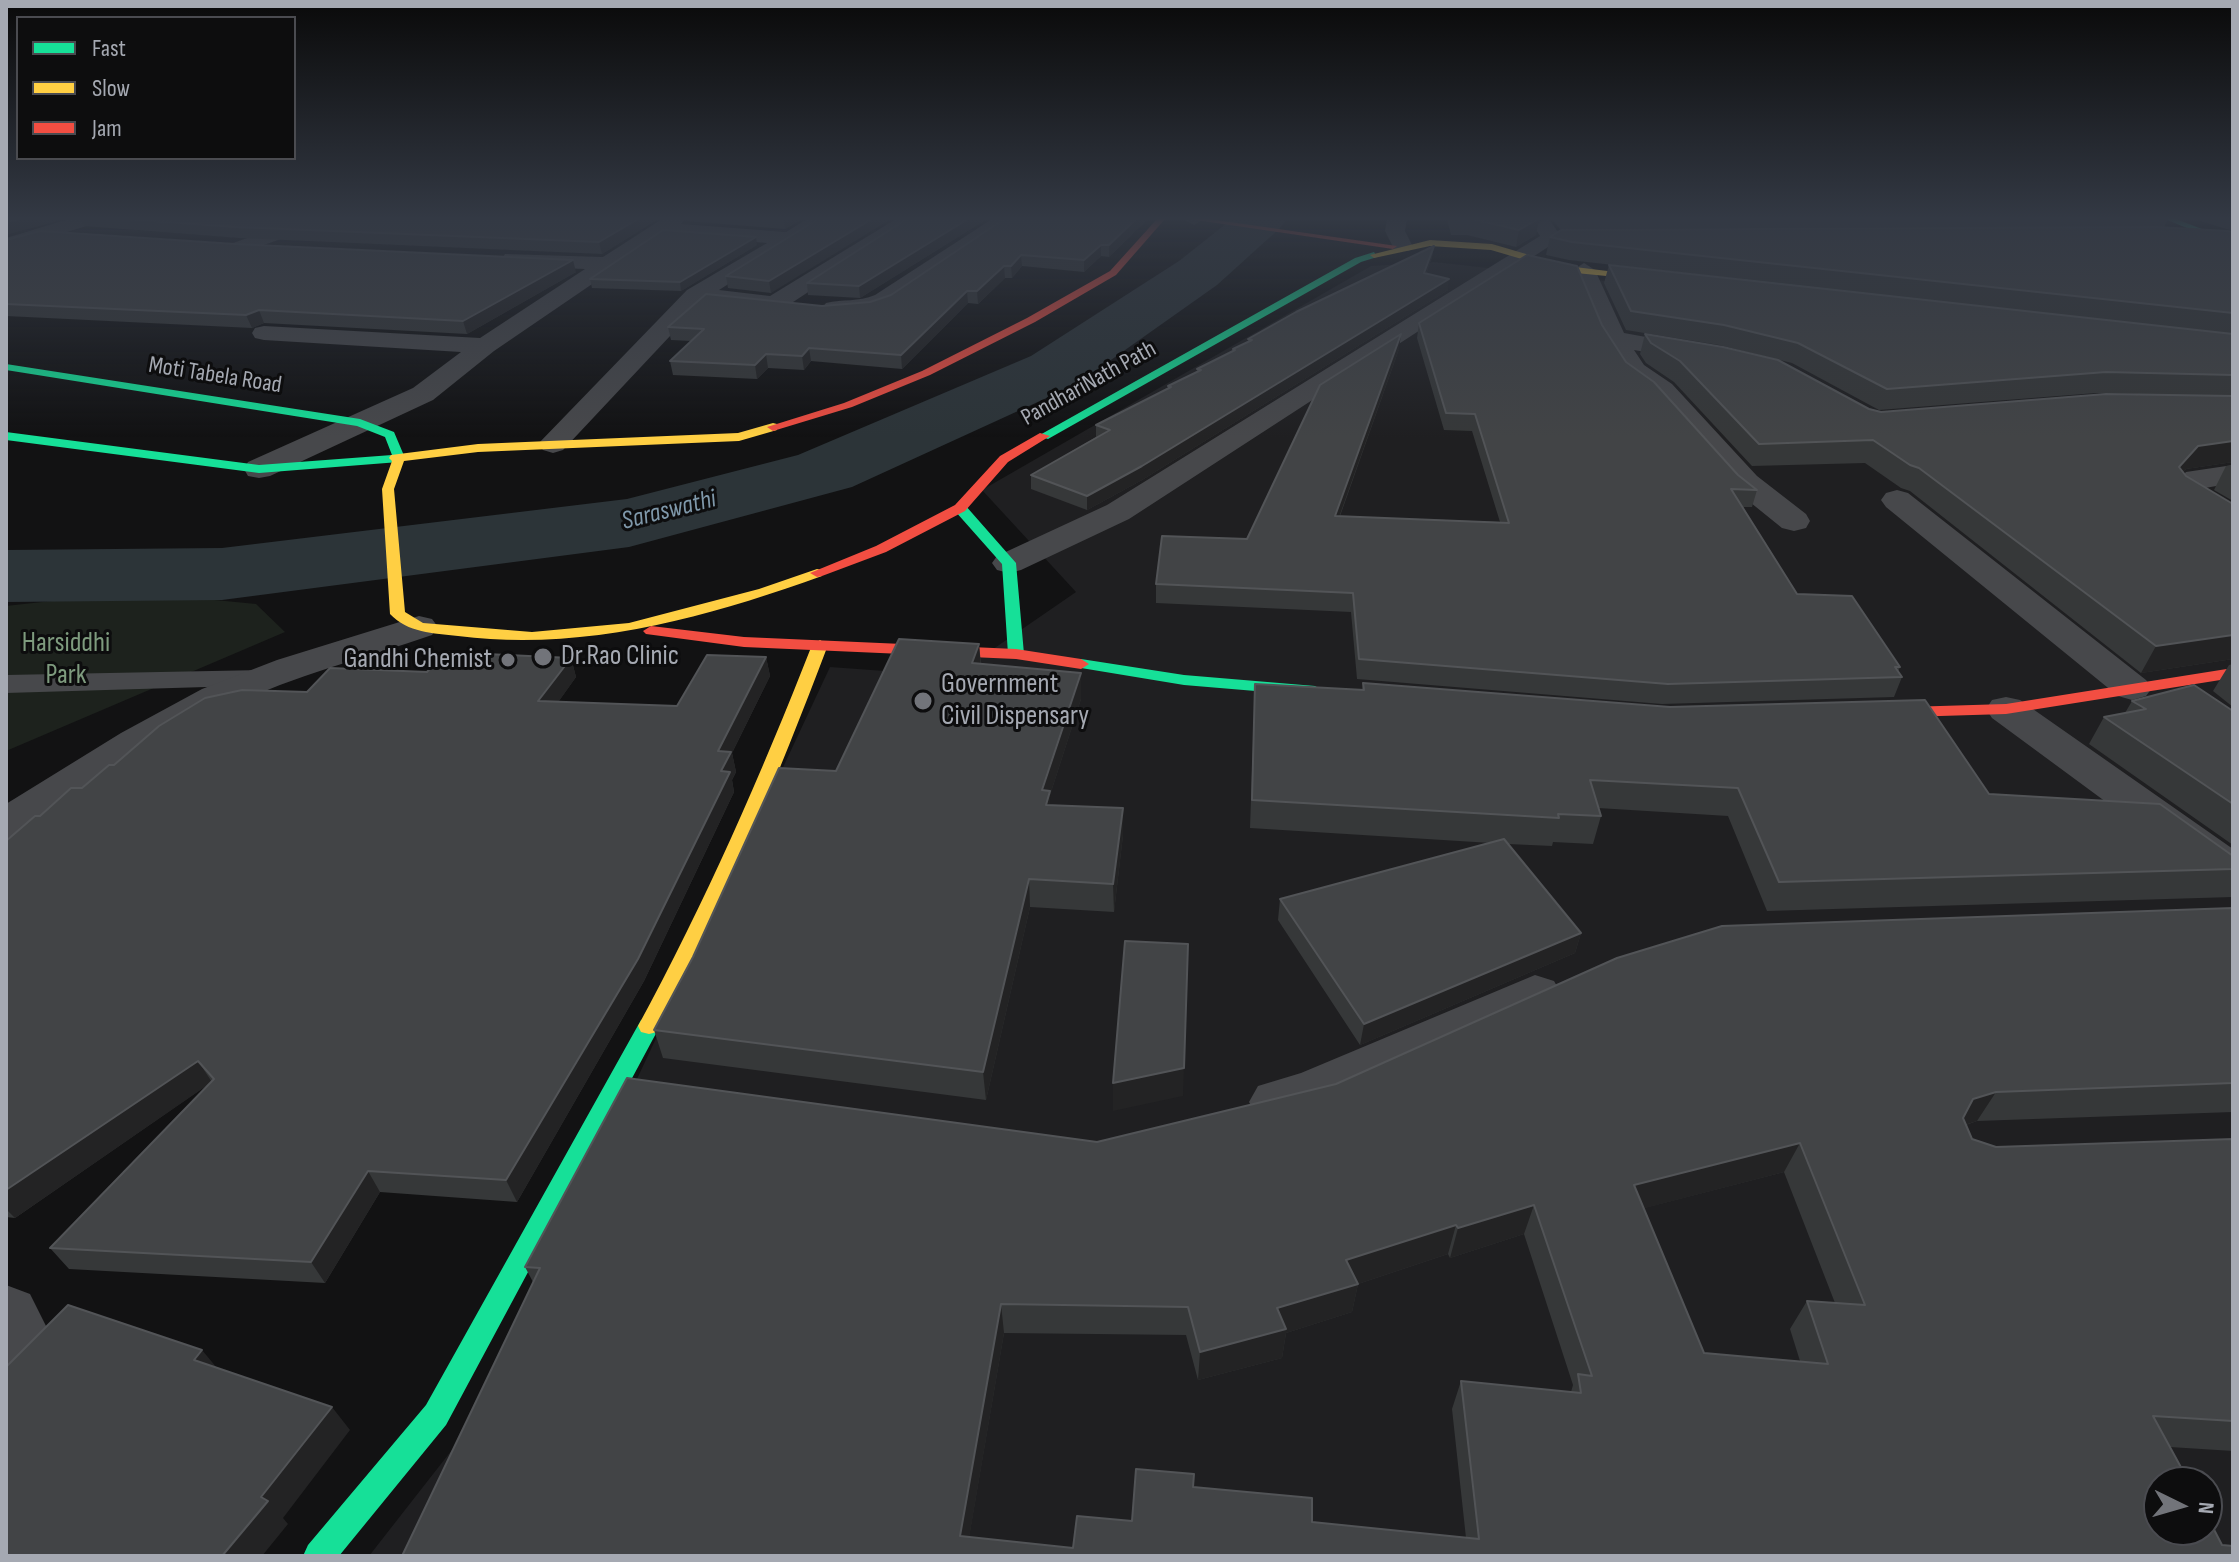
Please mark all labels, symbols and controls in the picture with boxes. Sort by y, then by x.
legend [16,16,296,160]
text: Fast [92,34,126,63]
text: Slow [92,74,130,103]
text: Jam [92,114,122,143]
street label: PandhariNath Path [1017,335,1161,433]
street label: Moti Tabela Road [146,351,284,401]
water label: Saraswathi [619,484,719,538]
park label: Harsiddhi Park [22,627,110,693]
place label: Dr.Rao Clinic [561,640,679,674]
place label: Gandhi Chemist [343,643,492,677]
marker: Dr.Rao Clinic [532,646,554,668]
marker: Gandhi Chemist [499,651,517,669]
place label: Government Civil Dispensary [941,668,1089,734]
marker: Government Civil Dispensary [912,690,934,712]
north arrow [2143,1466,2223,1546]
text: N [2191,1501,2219,1515]

